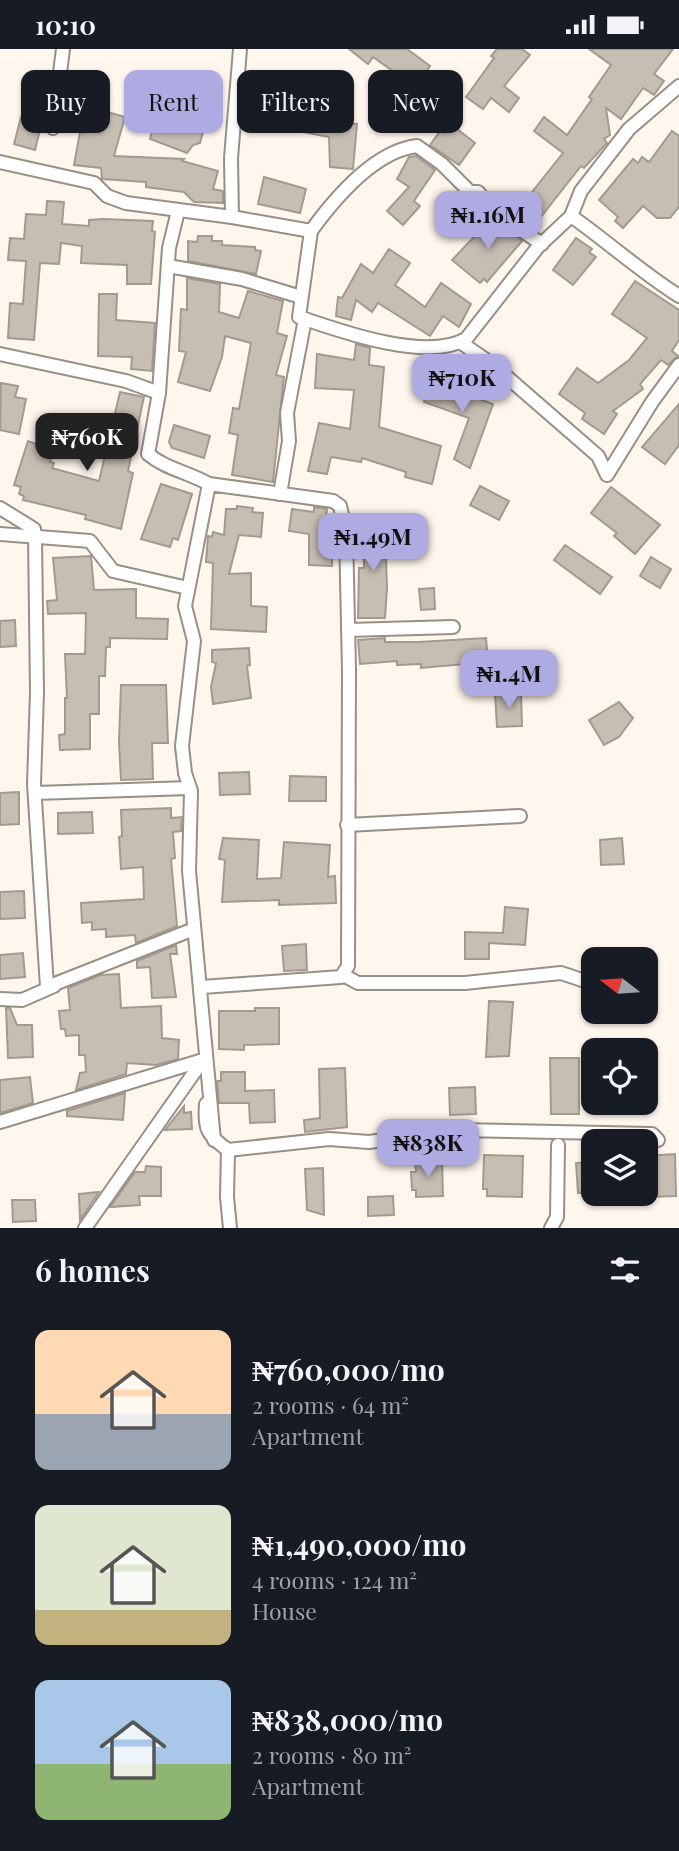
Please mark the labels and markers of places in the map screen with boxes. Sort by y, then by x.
pin: ₦1.16M [431,191,545,251]
pin: ₦710K [413,355,511,414]
pin: ₦760K [38,413,136,473]
pin: ₦1.49M [316,513,430,573]
pin: ₦1.4M [460,651,558,710]
pin: ₦838K [379,1119,477,1179]

